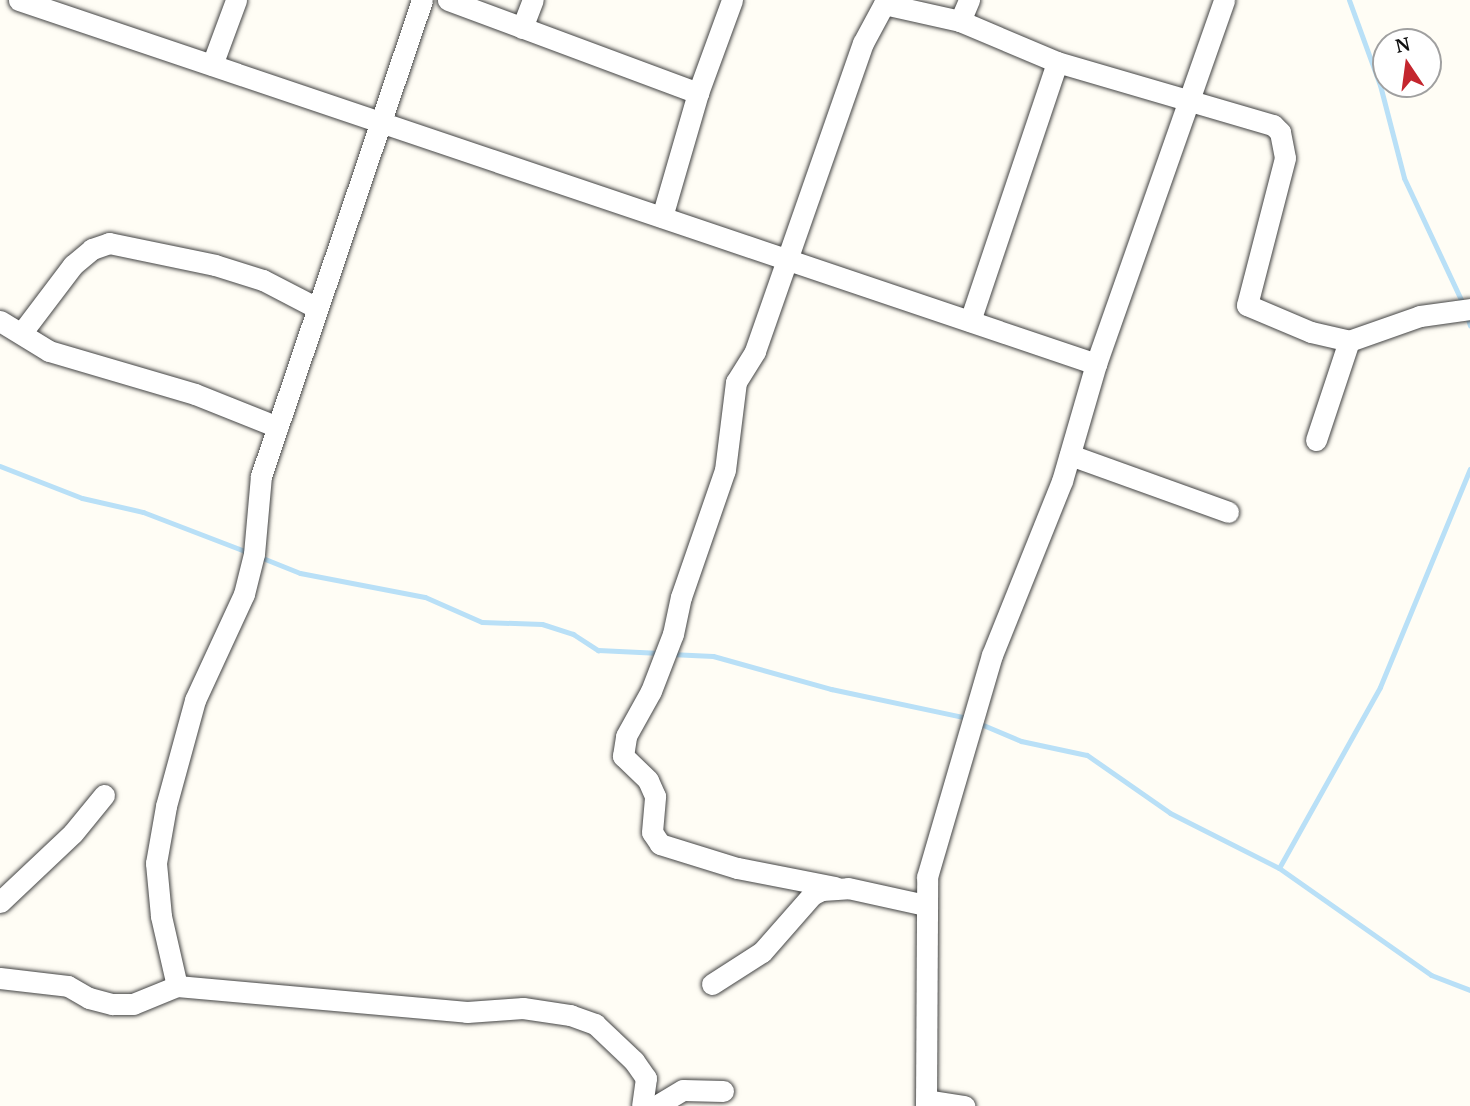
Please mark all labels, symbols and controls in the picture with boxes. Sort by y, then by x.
north arrow [1372,28,1442,98]
text: N [1393,30,1412,58]

